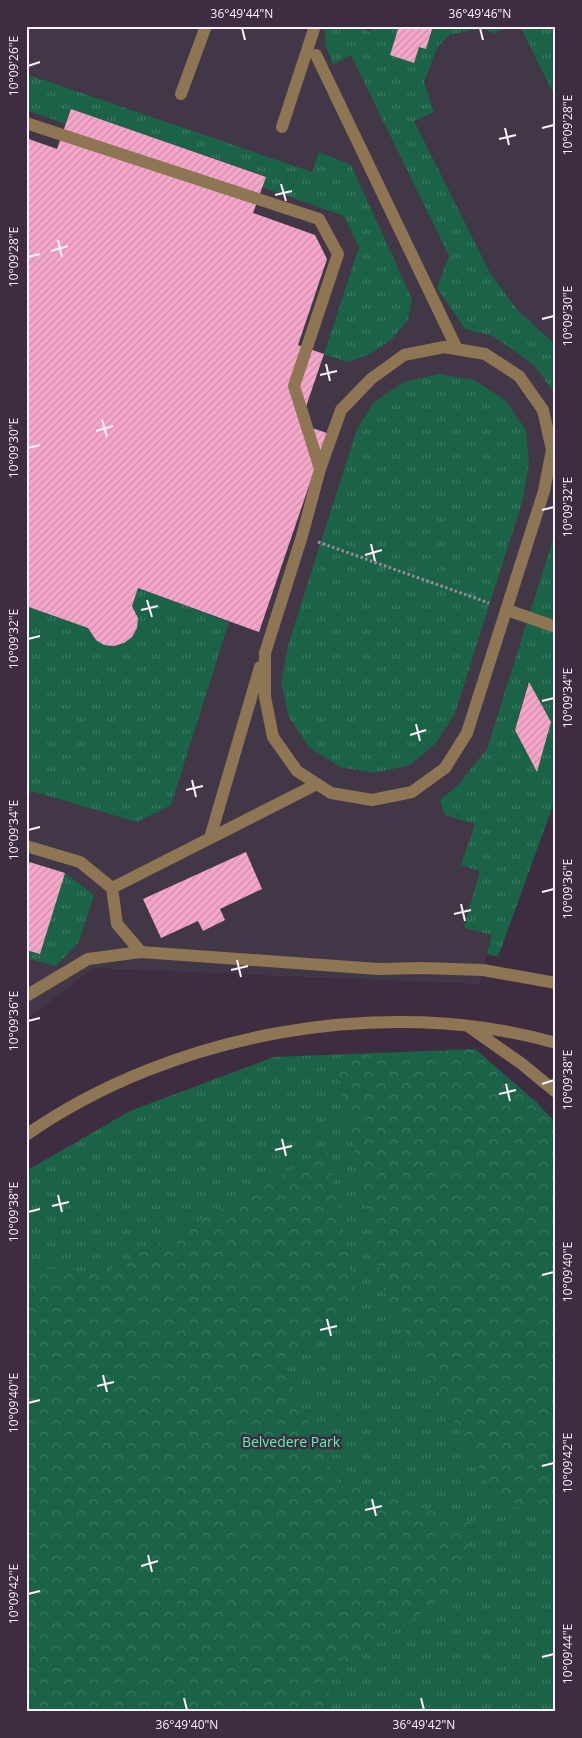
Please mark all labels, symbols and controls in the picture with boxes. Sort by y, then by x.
text: 36°49'44"N [211,5,273,22]
text: 36°49'46"N [449,5,511,22]
text: 10°09'26"E [5,36,22,96]
text: 10°09'28"E [559,95,576,155]
text: 10°09'28"E [5,227,22,287]
text: 10°09'30"E [559,286,576,346]
text: 10°09'30"E [5,418,22,478]
text: 10°09'32"E [559,477,576,537]
text: 10°09'32"E [5,609,22,669]
text: 10°09'34"E [559,668,576,728]
text: 10°09'34"E [5,800,22,860]
text: 10°09'36"E [559,859,576,919]
text: 10°09'36"E [5,991,22,1051]
text: 10°09'38"E [559,1050,576,1110]
text: 10°09'38"E [5,1182,22,1242]
text: 10°09'40"E [559,1242,576,1302]
text: 10°09'40"E [5,1373,22,1433]
park label: Belvedere Park [242,1432,341,1451]
text: 10°09'42"E [559,1433,576,1493]
text: 10°09'42"E [5,1564,22,1624]
text: 10°09'44"E [559,1624,576,1684]
text: 36°49'40"N [156,1716,218,1733]
text: 36°49'42"N [393,1716,455,1733]

